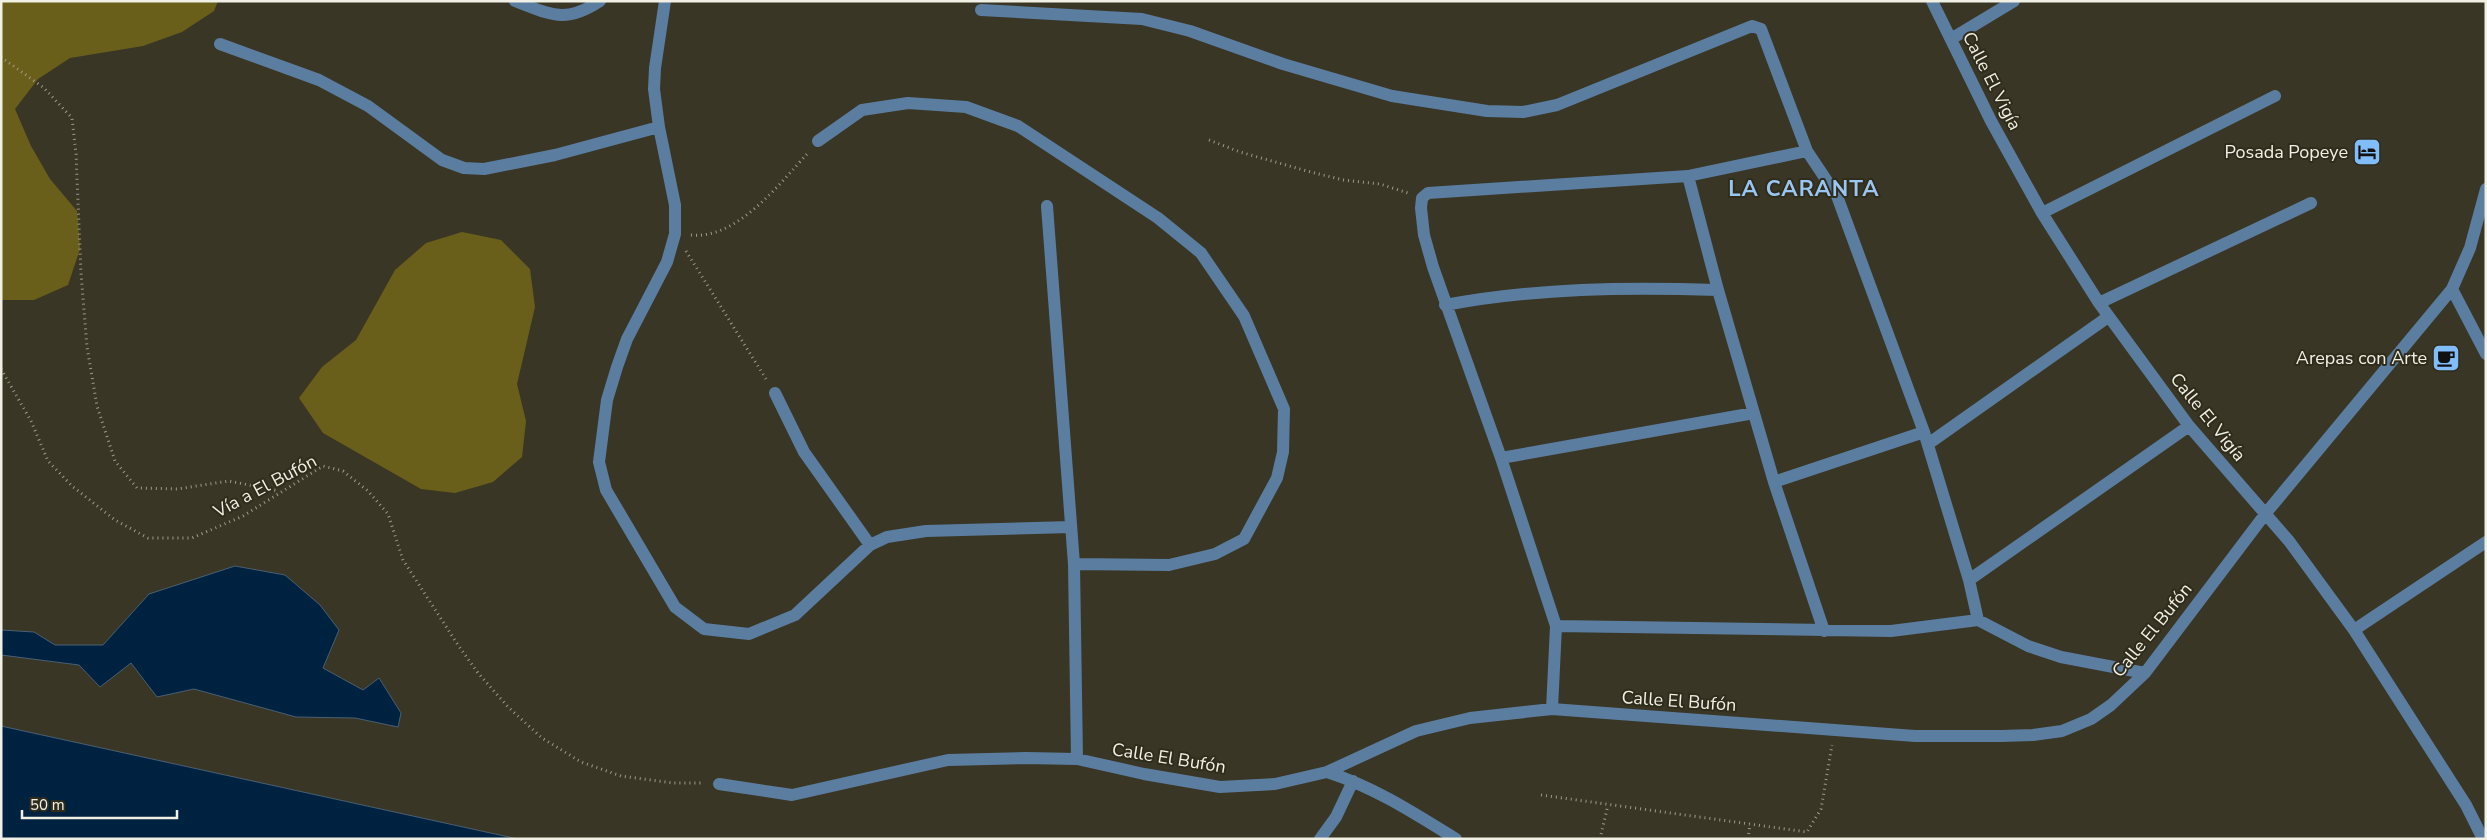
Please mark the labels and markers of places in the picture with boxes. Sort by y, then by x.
hotel icon: Posada Popeye [2352,137,2382,167]
place label: Posada Popeye [2224,140,2348,164]
cafe icon: Arepas con Arte [2431,343,2461,373]
place label: Arepas con Arte [2296,346,2427,370]

